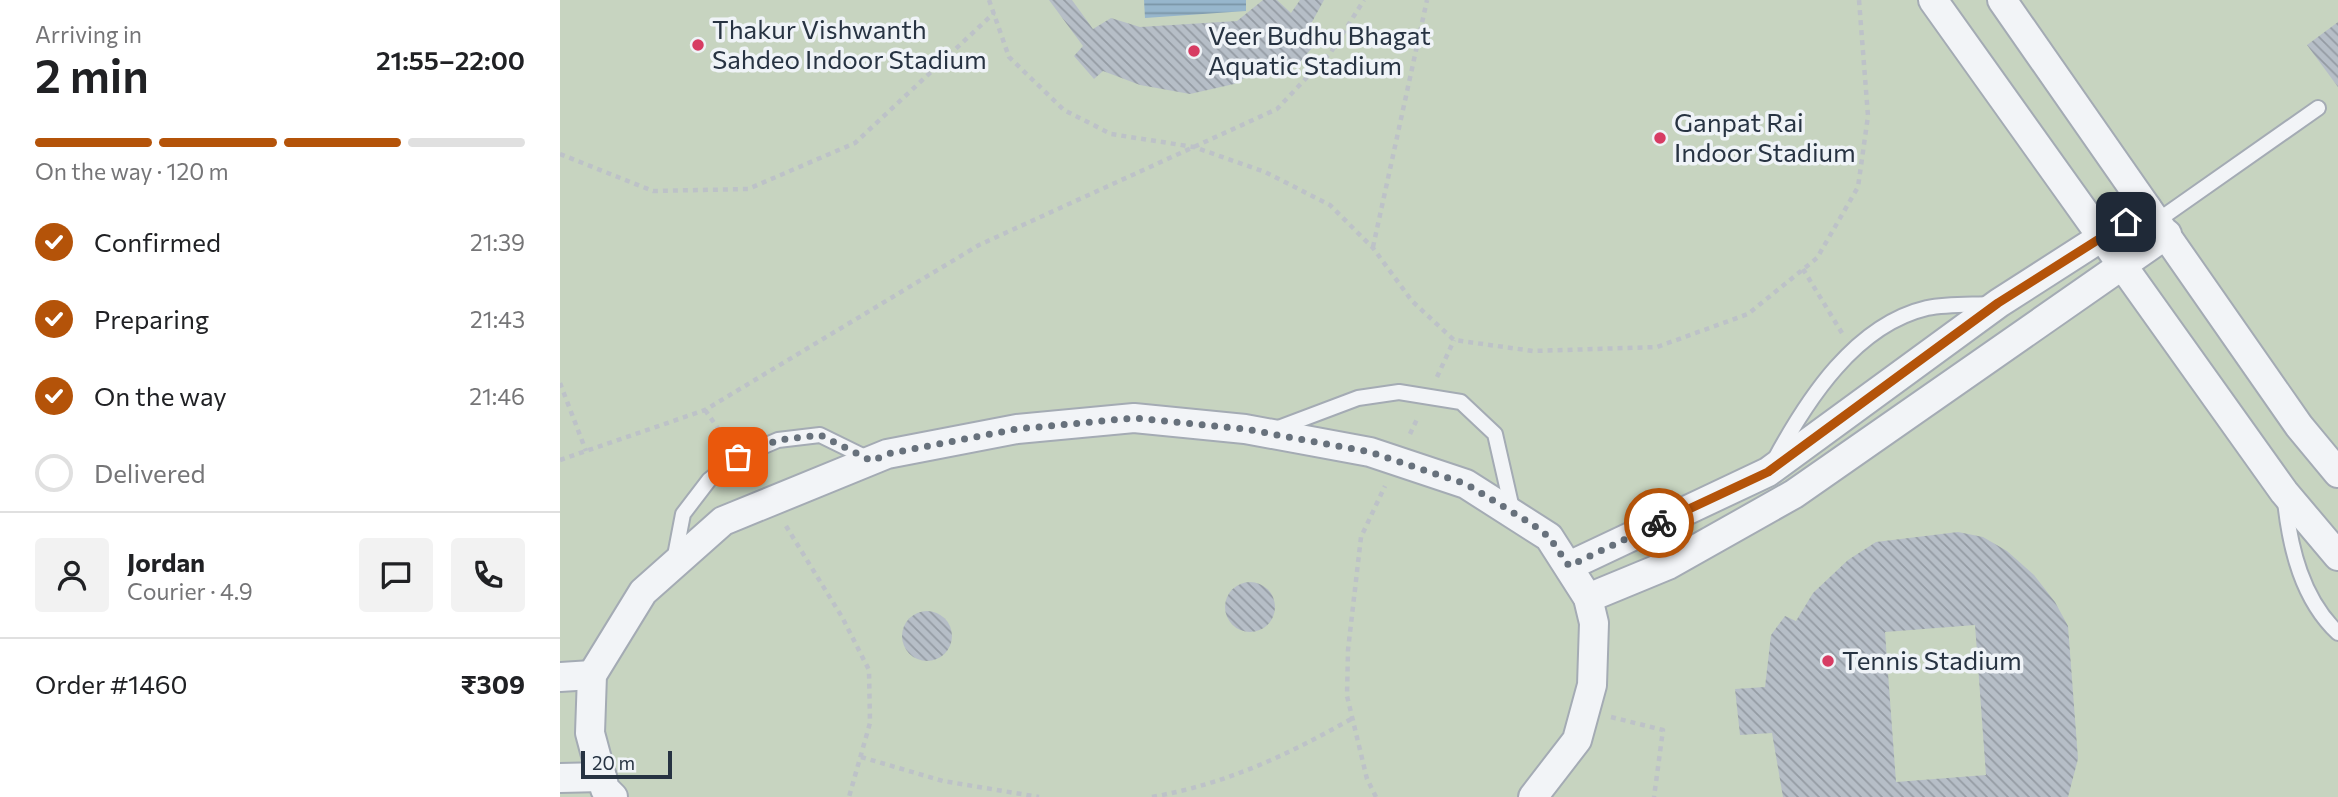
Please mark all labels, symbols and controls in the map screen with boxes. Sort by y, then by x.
place label: Thakur Vishwanth Sahdeo Indoor Stadium [712,13,987,74]
place label: Veer Budhu Bhagat Aquatic Stadium [1208,19,1431,80]
text: Arriving in [35,20,142,48]
marker: Thakur Vishwanth Sahdeo Indoor Stadium [690,37,706,53]
marker: Veer Budhu Bhagat Aquatic Stadium [1186,43,1202,59]
text: 21:55–22:00 [376,44,525,75]
text: 2 min [35,46,149,102]
place label: Ganpat Rai Indoor Stadium [1674,106,1856,167]
marker: Ganpat Rai Indoor Stadium [1652,130,1668,146]
text: On the way · 120 m [35,157,229,185]
pin [2096,192,2156,252]
icon: home [2107,203,2145,241]
icon: check [35,223,73,261]
text: Confirmed [94,226,221,257]
text: 21:39 [470,228,525,256]
icon: check [35,300,73,338]
text: Preparing [94,303,209,334]
text: 21:43 [470,305,525,333]
icon: check [35,377,73,415]
text: On the way [94,380,227,411]
text: 21:46 [469,382,525,410]
pin [708,427,768,487]
icon: bag [719,438,757,476]
text: Delivered [94,457,205,488]
courier [1624,488,1694,558]
icon: bike [1640,504,1678,542]
button: person [35,538,109,612]
button: chat [359,538,433,612]
button: phone [451,538,525,612]
text: Jordan [127,546,205,577]
text: Courier · 4.9 [127,577,253,605]
place label: Tennis Stadium [1842,644,2022,675]
marker: Tennis Stadium [1820,653,1836,669]
text: Order #1460 [35,668,188,699]
text: ₹309 [460,668,525,699]
scale bar [581,748,672,780]
text: 20 m [592,751,635,774]

